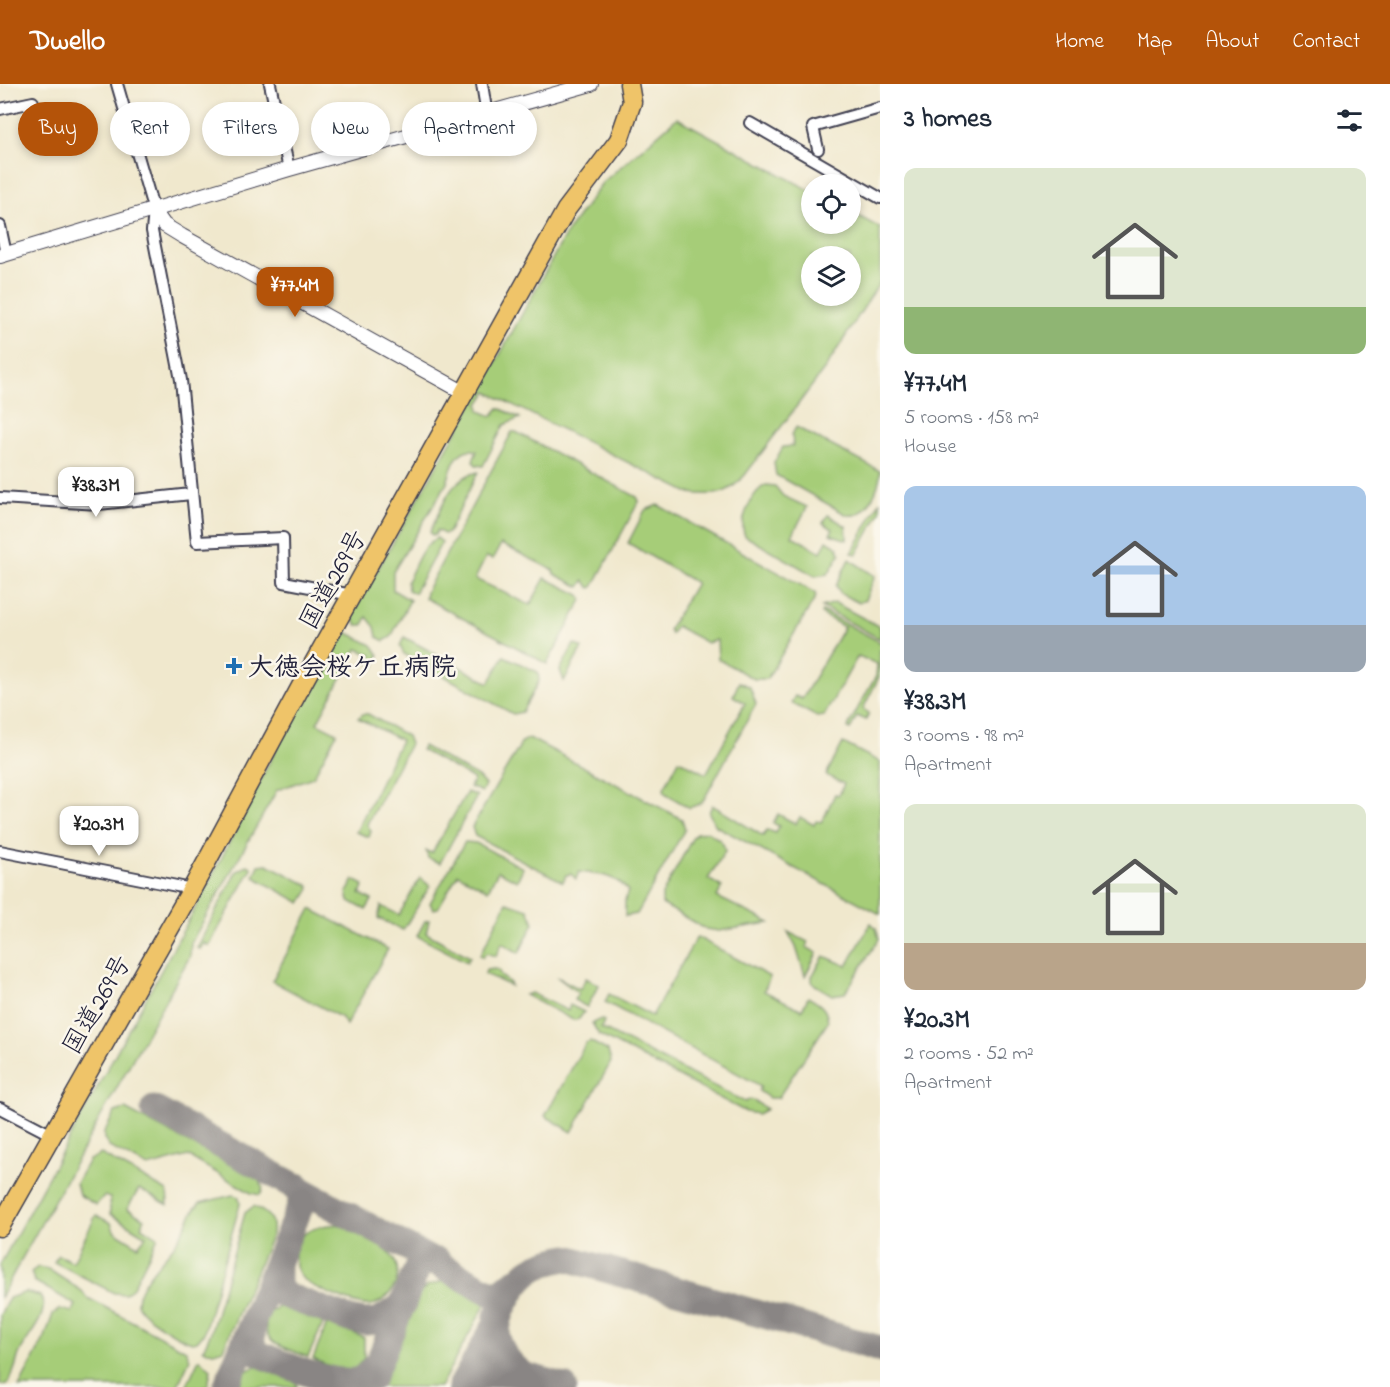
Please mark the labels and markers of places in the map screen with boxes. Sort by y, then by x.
pin: ¥77.4M [246,267,344,318]
pin: ¥38.3M [47,467,145,518]
place label: 大徳会桜ケ丘病院 [248,650,456,688]
marker: 大徳会桜ケ丘病院 [225,657,243,675]
pin: ¥20.3M [50,806,148,857]

